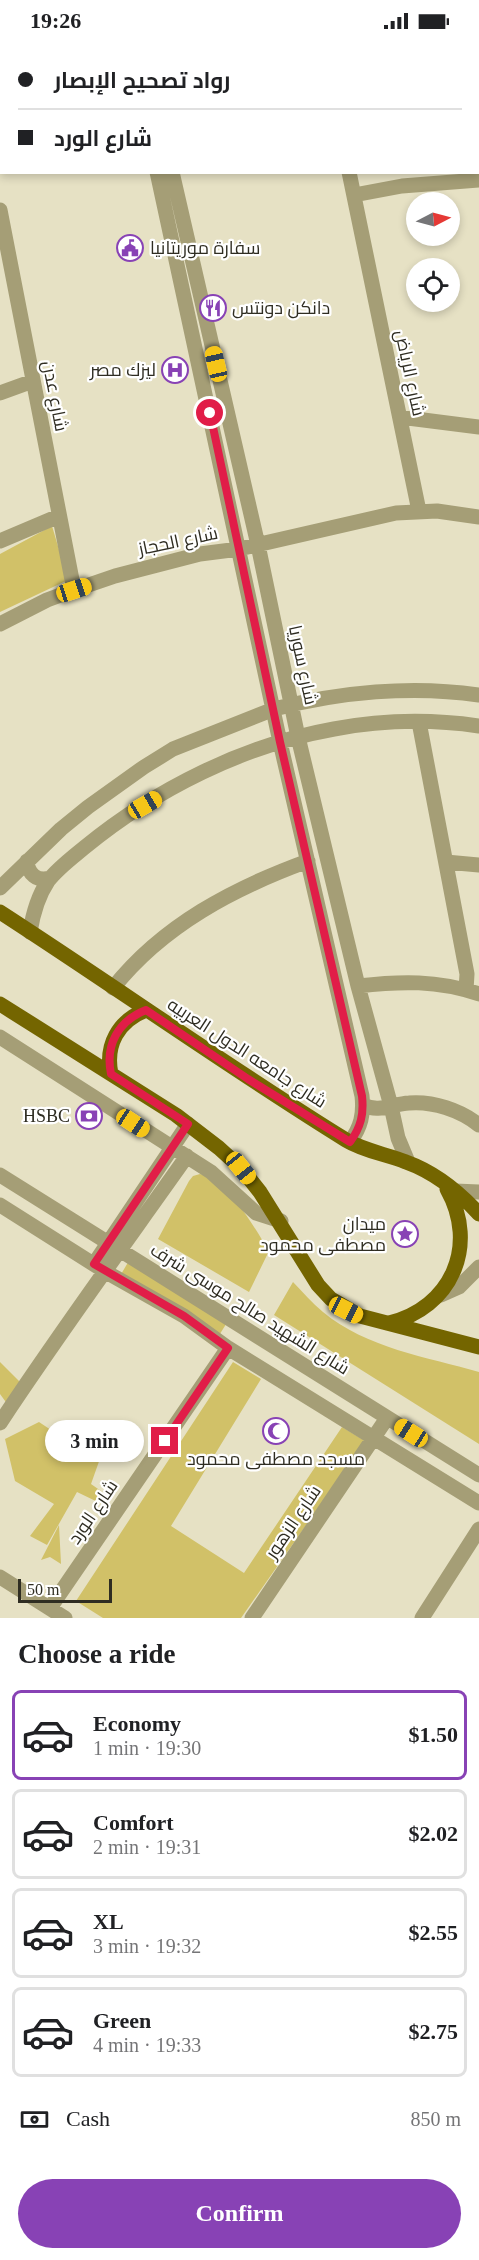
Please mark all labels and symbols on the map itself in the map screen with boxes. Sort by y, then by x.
north arrow [406,192,460,246]
public building icon: سفارة موريتانيا [115,233,145,263]
place label: سفارة موريتانيا [150,238,260,259]
restaurant icon: دانكن دونتس [198,293,228,323]
place label: دانكن دونتس [232,298,330,319]
street label: شارع الرياض [389,328,429,418]
car [203,344,229,384]
hospital icon: ليزك مصر [160,355,190,385]
street label: شارع عدن [36,359,72,433]
place label: ليزك مصر [89,360,156,381]
route start [196,399,223,426]
street label: شارع الحجاز [135,523,220,561]
car [54,576,94,604]
street label: شارع سوريا [283,623,321,707]
car [125,788,165,822]
street label: شارع جامعه الدول العربيه [163,994,330,1114]
bank icon: HSBC [74,1101,104,1131]
place label: HSBC [23,1106,70,1126]
car [113,1106,153,1140]
car [223,1148,259,1188]
place label: ميدان مصطفى محمود [260,1214,386,1256]
place icon: ميدان مصطفى محمود [390,1219,420,1249]
street label: شارع الشهيد صالح موسى شرف [146,1239,353,1380]
car [326,1294,366,1326]
mosque icon: مسجد مصطفى محمود [261,1416,291,1446]
car [391,1416,431,1450]
callout: 3 min [45,1420,144,1462]
route end [151,1427,178,1454]
place label: مسجد مصطفى محمود [187,1449,365,1470]
street label: شارع الورد [64,1476,123,1549]
street label: شارع الزهور [261,1482,326,1564]
scale bar [18,1576,112,1604]

